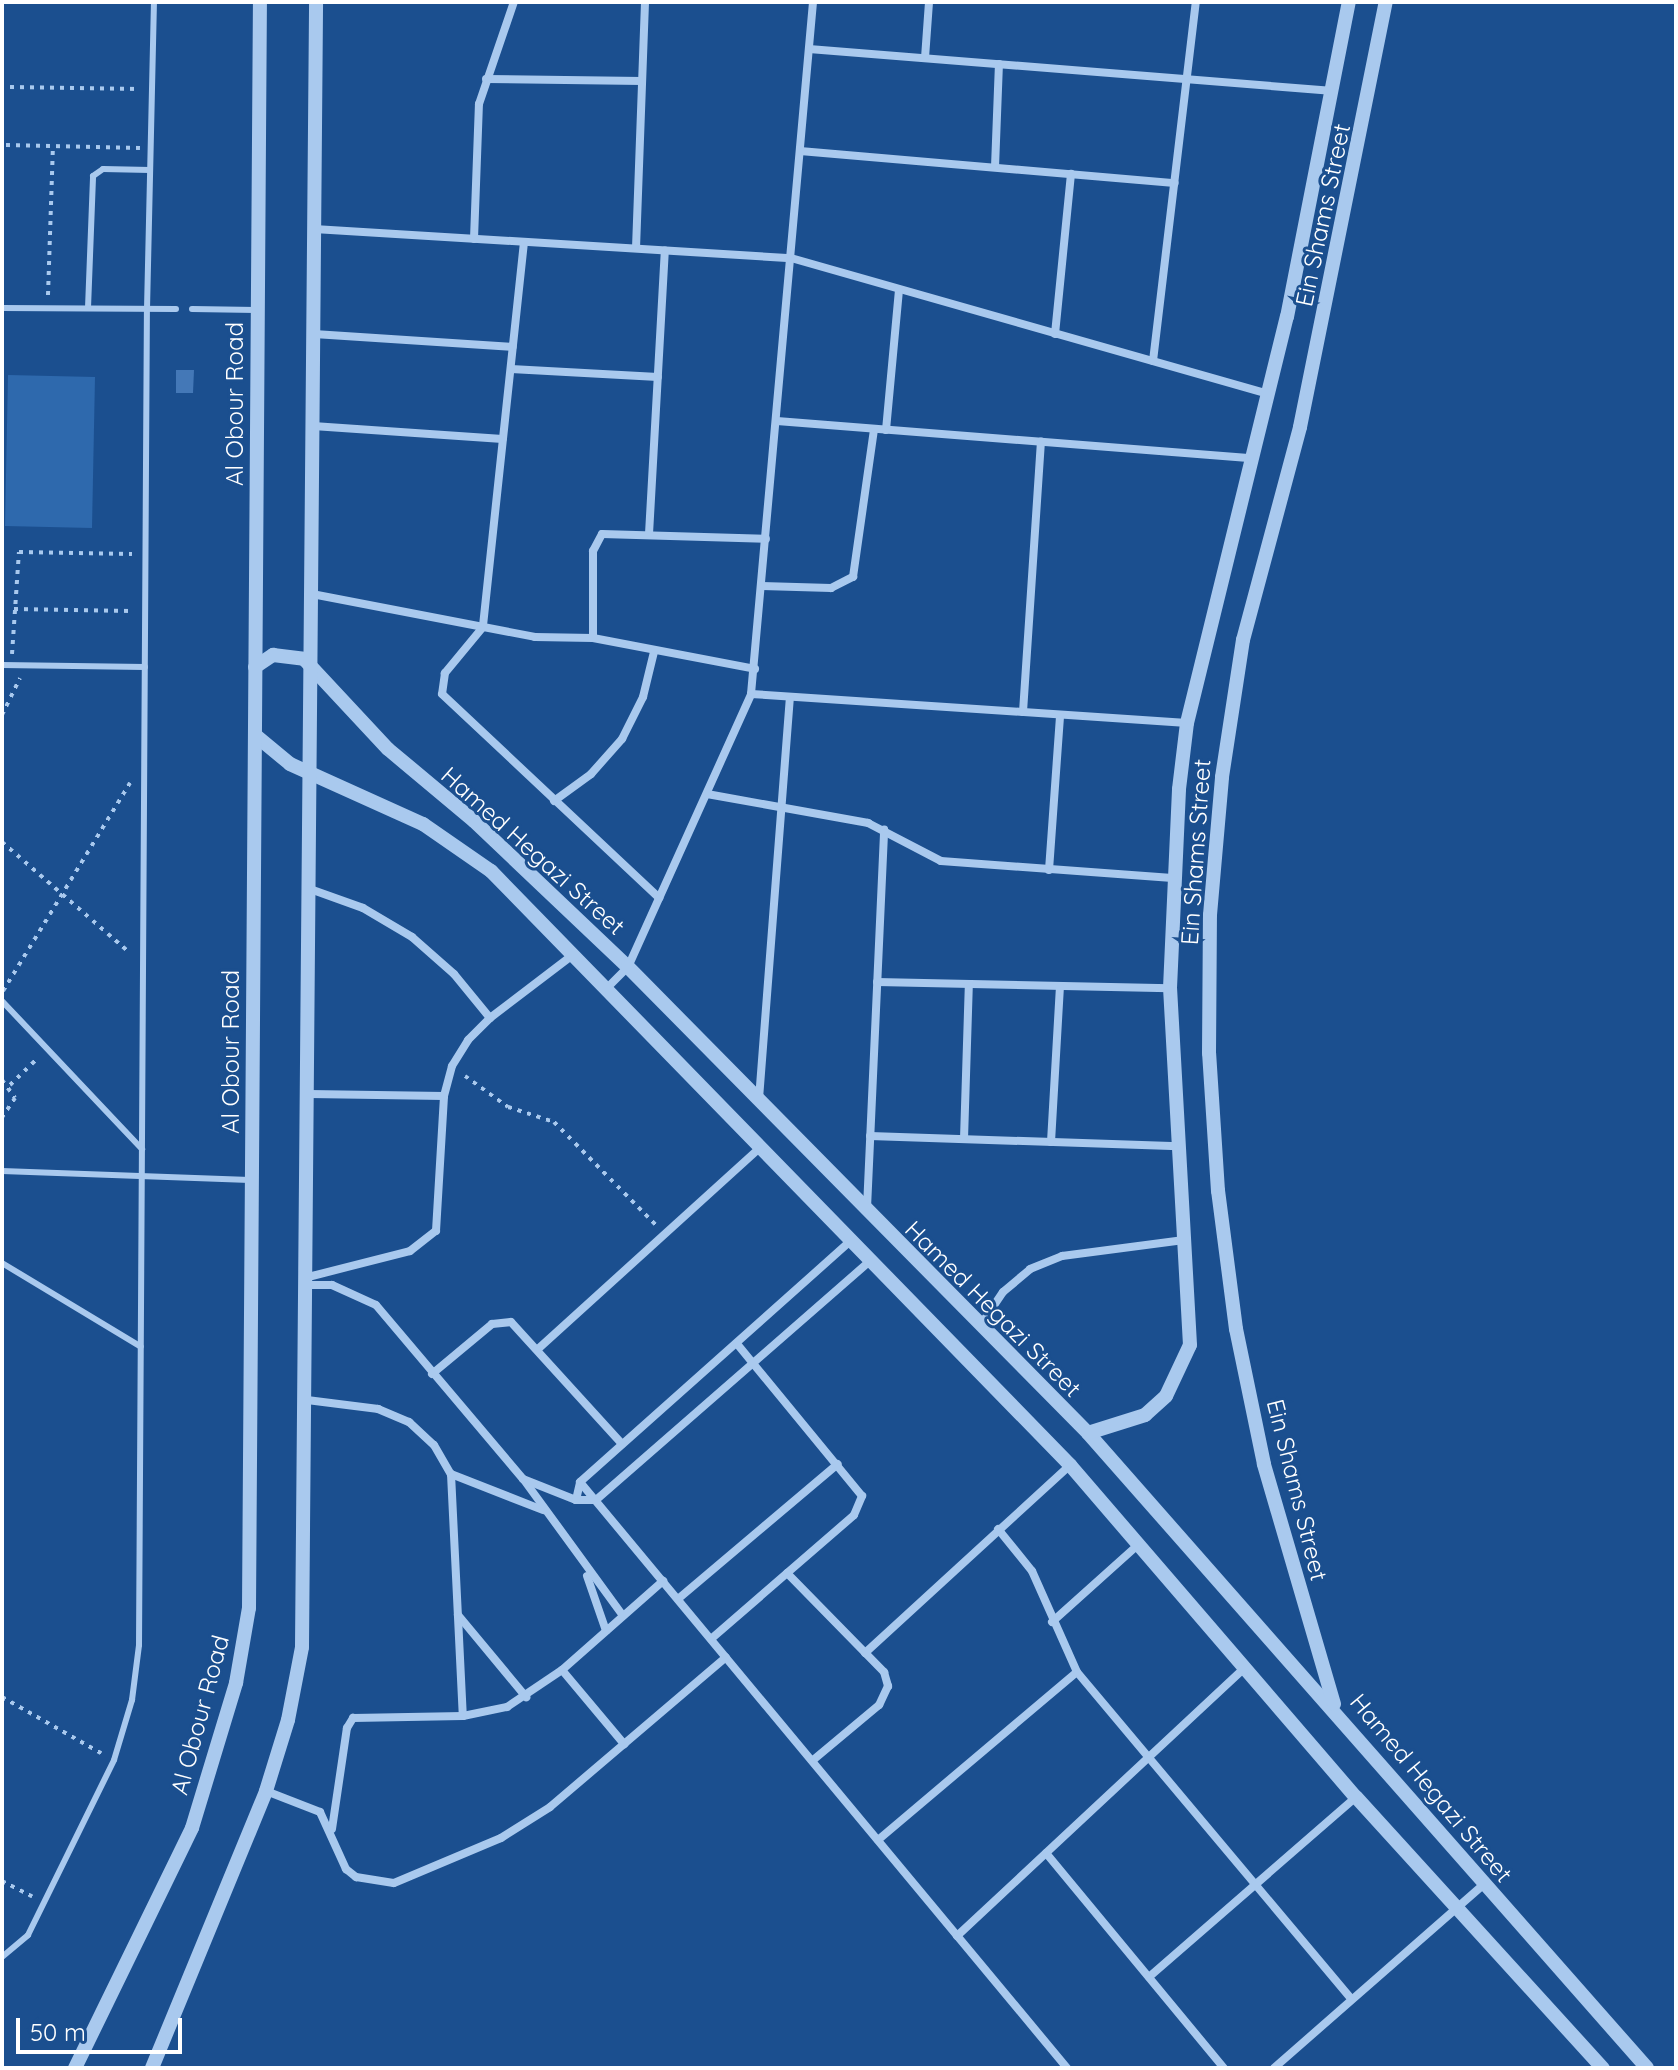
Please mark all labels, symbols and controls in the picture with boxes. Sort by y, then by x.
street label: Ein Shams Street [1290,121,1356,309]
street label: Al Obour Road [221,322,249,486]
street label: Ein Shams Street [1175,758,1217,946]
street label: Hamed Hegazi Street [435,761,631,941]
street label: Al Obour Road [217,970,245,1134]
street label: Hamed Hegazi Street [899,1215,1087,1403]
street label: Ein Shams Street [1261,1396,1333,1584]
street label: Al Obour Road [165,1632,235,1798]
street label: Hamed Hegazi Street [1344,1688,1518,1888]
scale bar [20,2002,186,2052]
text: 50 m [30,2017,86,2047]

